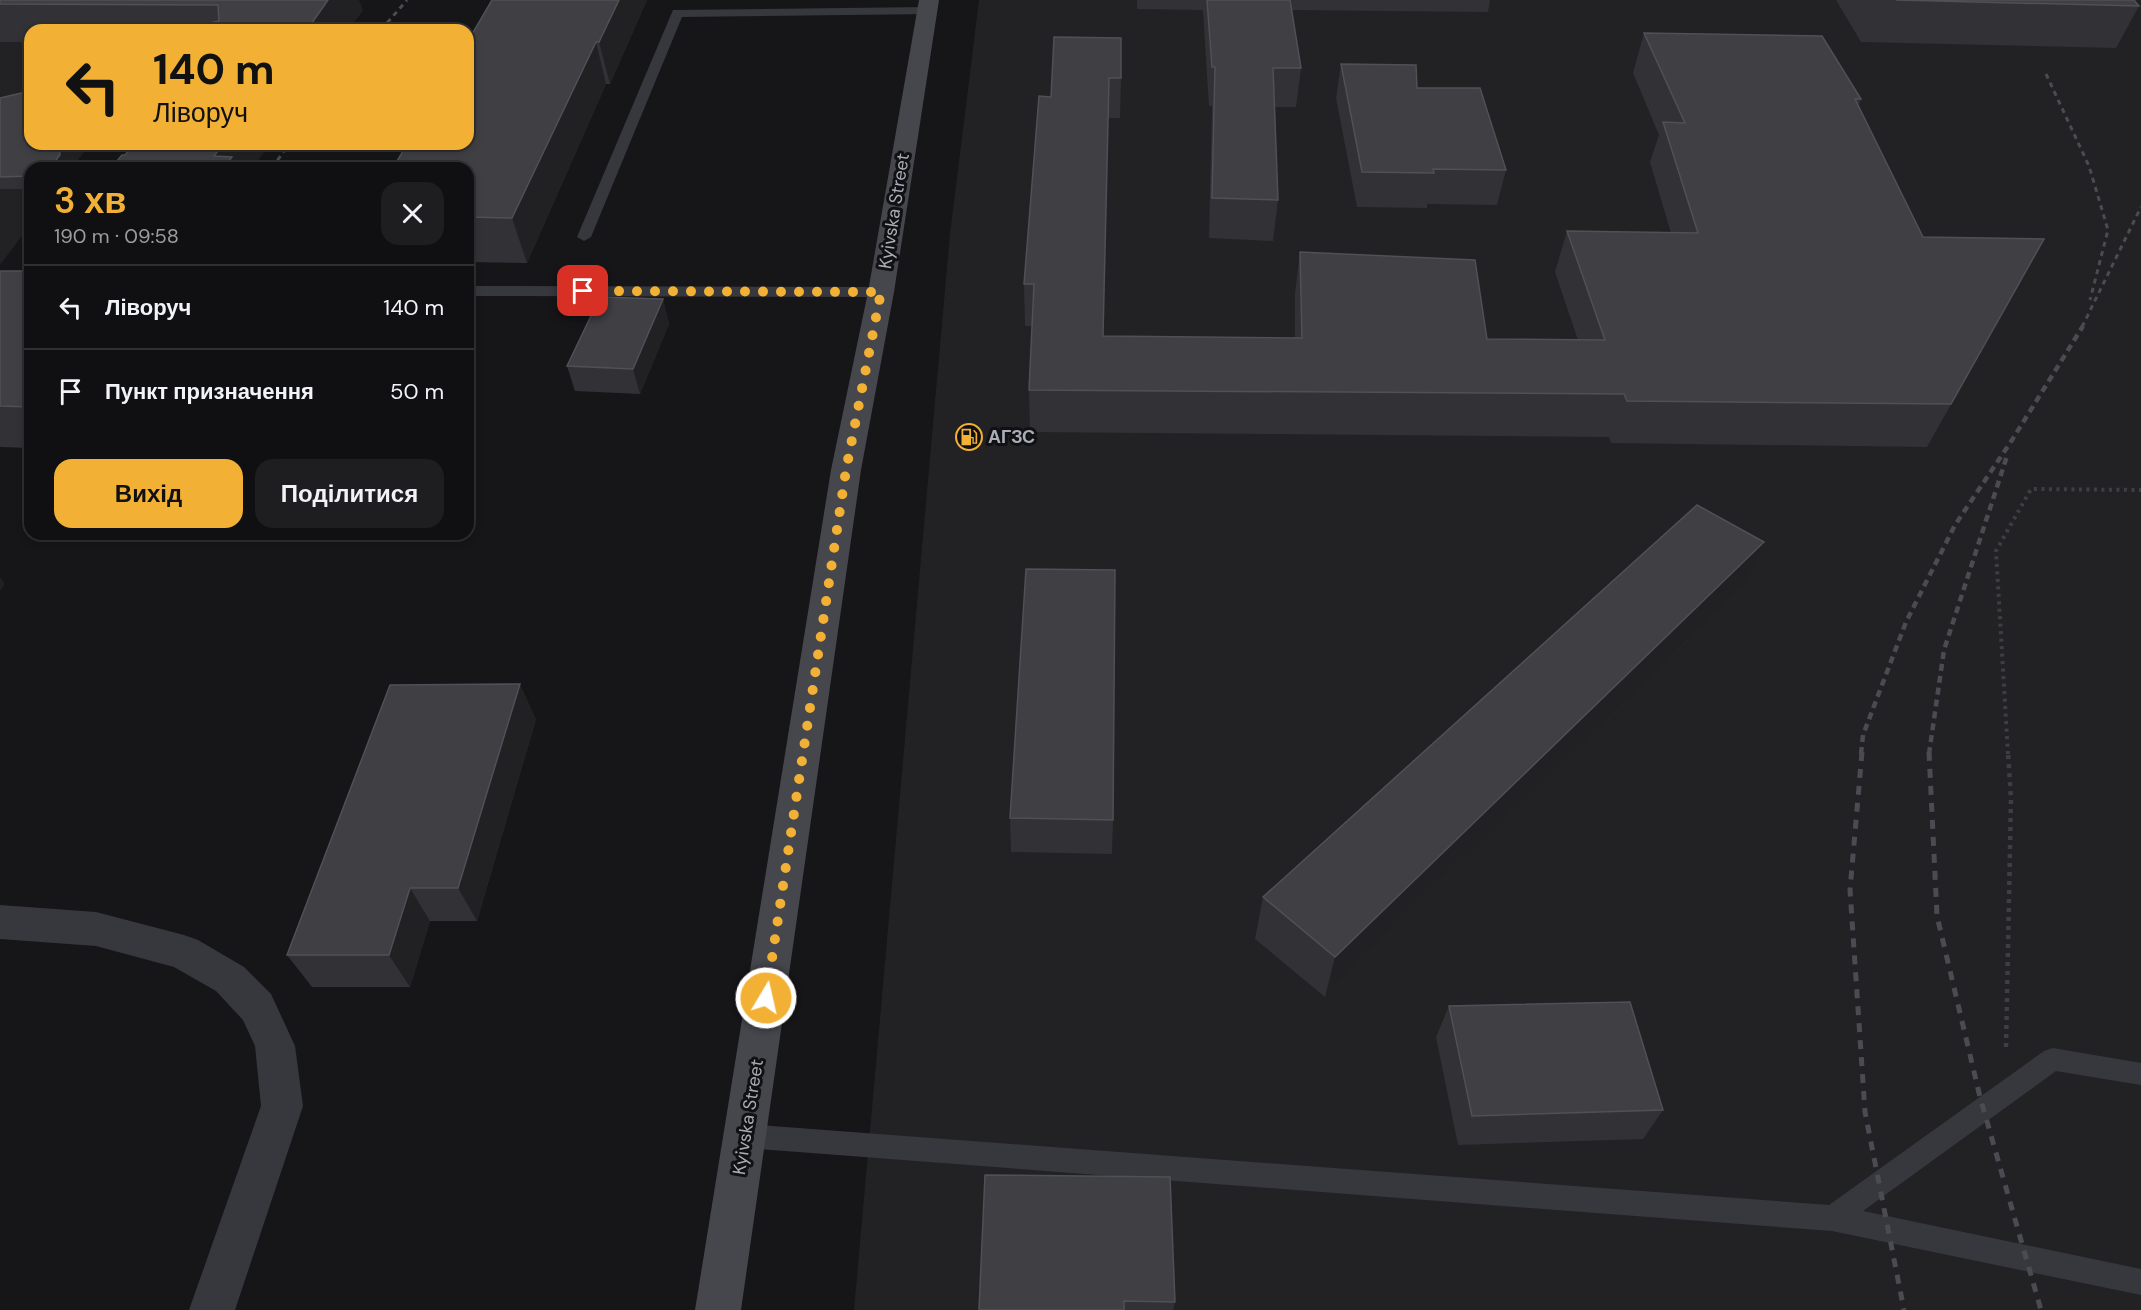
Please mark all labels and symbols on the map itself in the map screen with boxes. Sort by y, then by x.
street label: Kyivska Street [873,152,915,270]
pin [557,265,608,316]
fuel station icon: АГЗС [954,422,984,452]
place label: АГЗС [988,425,1035,449]
position arrow [734,966,798,1030]
street label: Kyivska Street [727,1058,769,1176]

